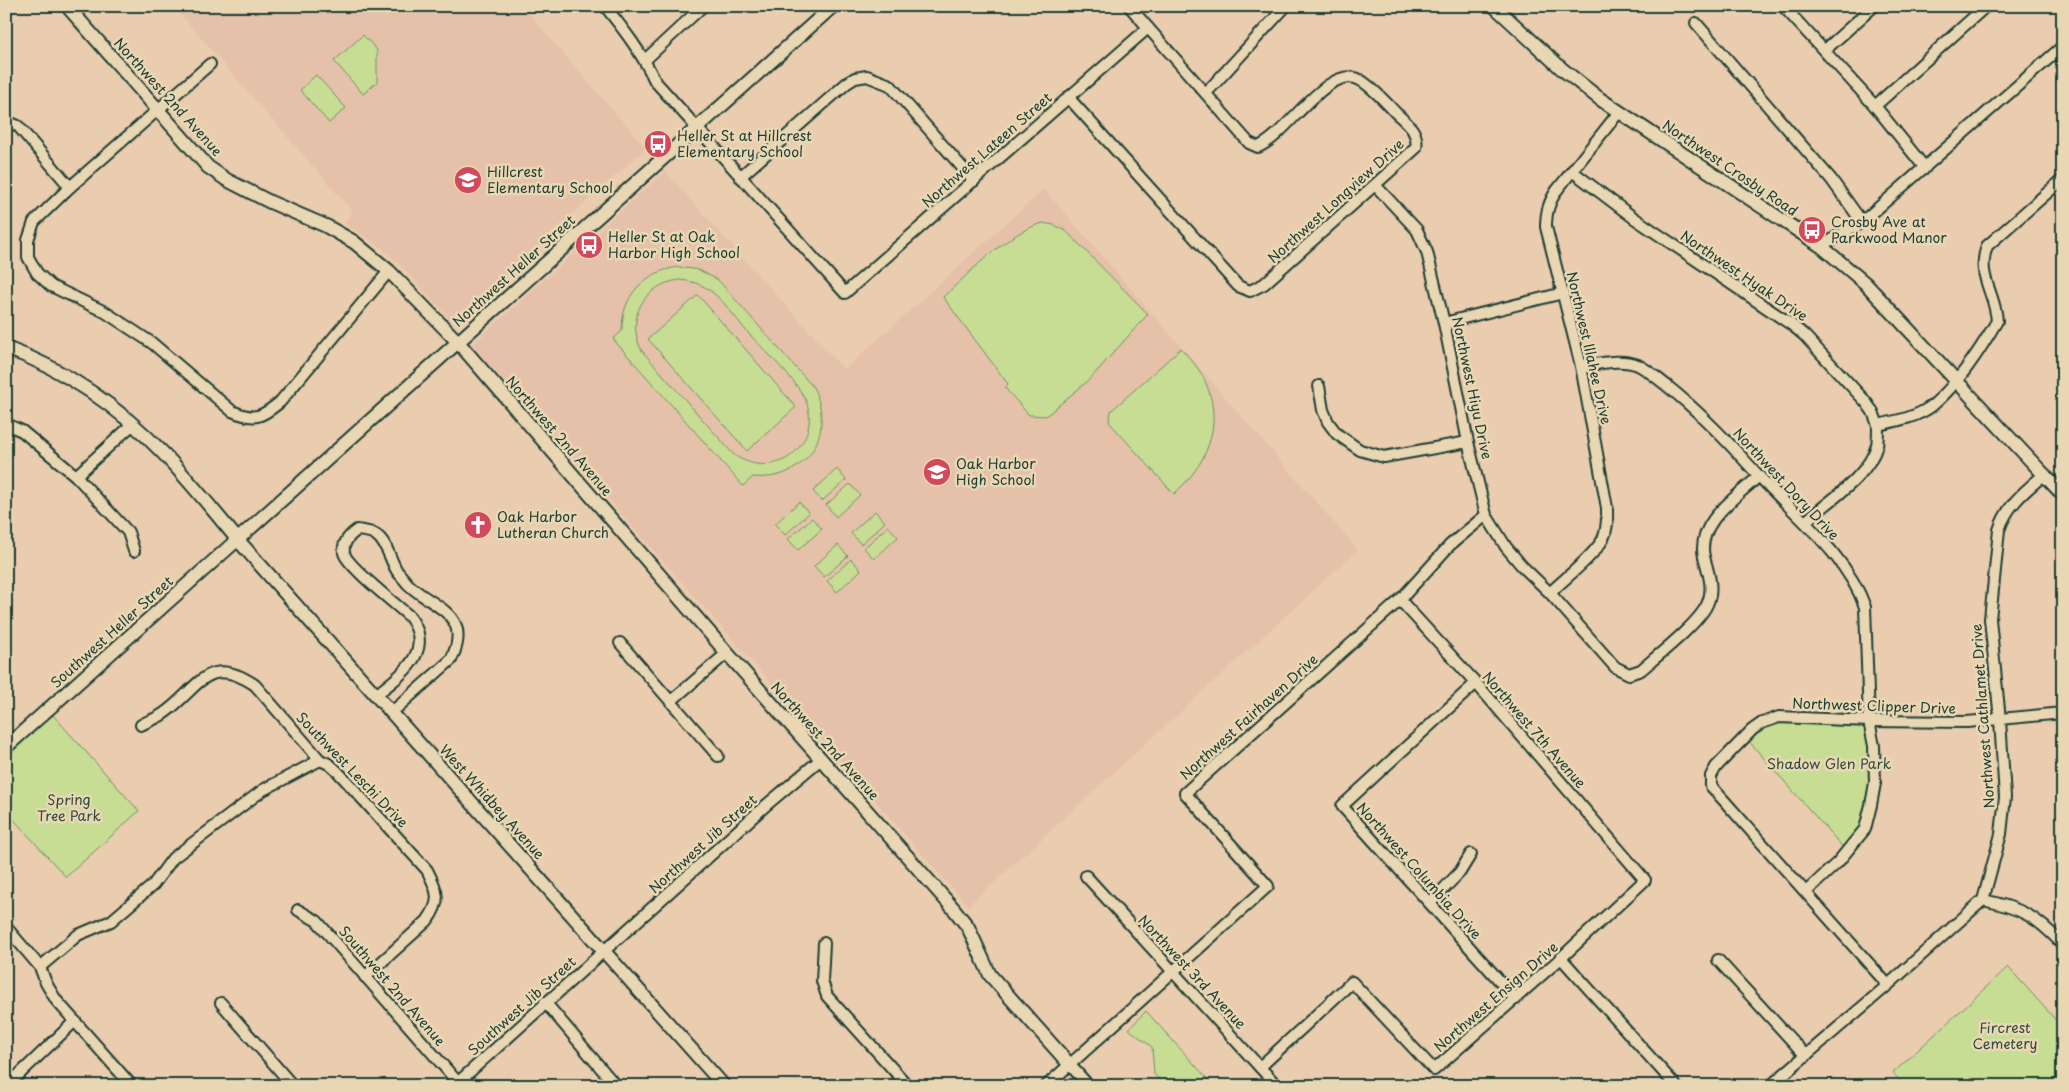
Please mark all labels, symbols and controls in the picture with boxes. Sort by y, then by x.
street label: Northwest 2nd Avenue [109,33,227,161]
street label: Northwest Lateen Street [917,87,1057,212]
street label: Northwest Crosby Road [1658,114,1802,221]
place label: Heller St at Hillcrest Elementary School [677,125,812,162]
bus stop icon: Heller St at Hillcrest Elementary School [643,129,673,159]
street label: Northwest Longview Drive [1263,134,1408,268]
place label: Hillcrest Elementary School [487,161,613,198]
school or university icon: Hillcrest Elementary School [453,165,483,195]
street label: Northwest Heller Street [448,210,580,332]
place label: Crosby Ave at Parkwood Manor [1831,211,1947,248]
bus stop icon: Crosby Ave at Parkwood Manor [1797,215,1827,245]
street label: Northwest Hyak Drive [1676,225,1812,326]
place label: Heller St at Oak Harbor High School [608,226,740,263]
bus stop icon: Heller St at Oak Harbor High School [574,230,604,260]
street label: Northwest Illahee Drive [1562,269,1617,427]
street label: Northwest Hiyu Drive [1447,315,1498,461]
street label: Northwest 2nd Avenue [501,371,618,500]
street label: Northwest Dory Drive [1729,423,1844,545]
place label: Oak Harbor High School [956,453,1036,490]
school or university icon: Oak Harbor High School [922,457,952,487]
place label: Oak Harbor Lutheran Church [497,506,609,543]
church icon: Oak Harbor Lutheran Church [463,510,493,540]
street label: Southwest Heller Street [46,571,178,692]
street label: Northwest Cathlamet Drive [1966,623,1999,809]
street label: Northwest Fairhaven Drive [1175,649,1322,784]
street label: Northwest 7th Avenue [1478,667,1591,793]
street label: Northwest 2nd Avenue [766,677,884,805]
street label: Northwest Clipper Drive [1792,692,1956,719]
street label: Southwest Leschi Drive [292,707,413,832]
street label: West Whidbey Avenue [435,739,550,864]
park label: Shadow Glen Park [1767,753,1892,774]
park label: Spring Tree Park [37,789,102,826]
street label: Northwest Jib Street [644,789,762,898]
street label: Northwest Columbia Drive [1352,797,1487,944]
street label: Northwest 3rd Avenue [1134,910,1251,1034]
street label: Southwest 2nd Avenue [334,921,450,1050]
street label: Northwest Ensign Drive [1429,937,1562,1057]
street label: Southwest Jib Street [463,951,581,1060]
park label: Fircrest Cemetery [1972,1017,2038,1054]

